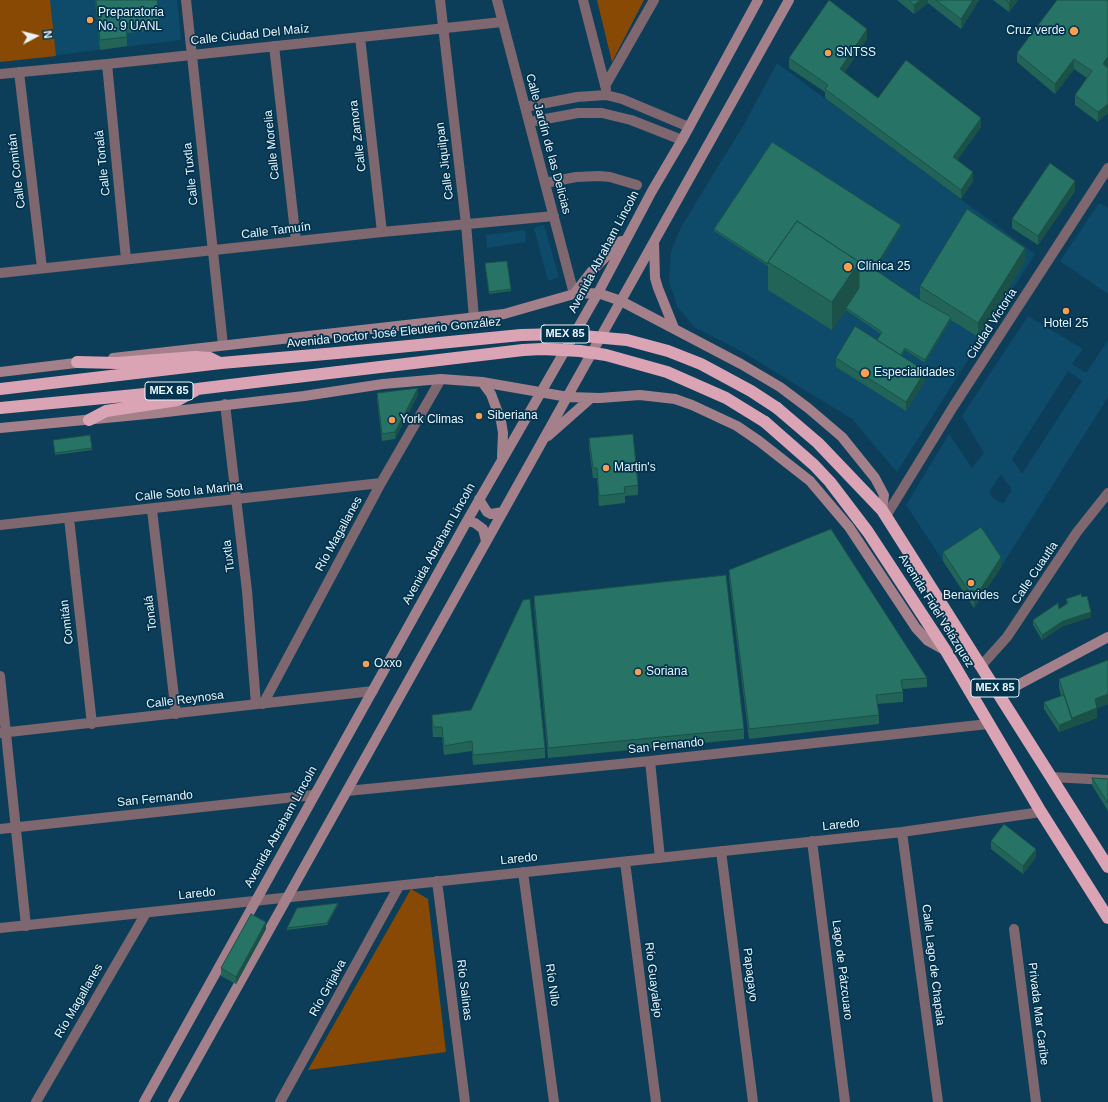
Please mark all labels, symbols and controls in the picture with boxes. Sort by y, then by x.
place label: Preparatoria No. 9 UANL [98,6,164,34]
marker: Preparatoria No. 9 UANL [85,15,95,25]
north arrow [16,16,56,56]
street label: Calle Ciudad Del Maíz [190,22,310,48]
place label: Cruz verde [1006,24,1065,38]
marker: Cruz verde [1068,25,1080,37]
text: N [41,30,54,39]
place label: SNTSS [836,46,876,60]
marker: SNTSS [823,48,833,58]
street label: Calle Jardín de las Delicias [522,72,574,216]
street label: Calle Zamora [346,99,370,173]
street label: Calle Morelia [261,109,283,181]
street label: Calle Jiquilpan [433,121,457,201]
street label: Calle Tonalá [92,129,114,197]
street label: Calle Comitán [5,133,29,209]
street label: Calle Tuxtla [181,142,201,206]
street label: Avenida Abraham Lincoln [566,188,642,316]
street label: Calle Tamuín [240,220,312,242]
place label: Clínica 25 [857,260,910,274]
marker: Clínica 25 [842,261,854,273]
street label: Ciudad Victoria [964,286,1020,362]
marker: Hotel 25 [1061,306,1071,316]
street label: Avenida Doctor José Eleuterio González [286,315,502,351]
place label: Hotel 25 [1044,317,1088,331]
road number: MEX 85 [541,325,589,343]
place label: Especialidades [874,366,955,380]
marker: Especialidades [859,367,871,379]
road number: MEX 85 [145,382,193,400]
place label: Siberiana [487,409,538,423]
marker: Siberiana [474,411,484,421]
place label: York Climas [400,413,464,427]
marker: York Climas [387,415,397,425]
place label: Martin's [614,461,656,475]
marker: Martin's [601,463,611,473]
street label: Calle Soto la Marina [135,479,243,505]
street label: Avenida Abraham Lincoln [400,481,478,607]
street label: Río Magallanes [312,494,366,574]
street label: Tuxtla [220,539,238,573]
street label: Calle Cuautla [1009,539,1061,607]
street label: Avenida Fidel Velázquez [895,552,977,670]
marker: Benavides [966,578,976,588]
place label: Benavides [943,589,999,603]
street label: Tonalá [142,595,160,631]
street label: Comitán [57,599,77,645]
place label: Oxxo [374,657,402,671]
marker: Oxxo [361,659,371,669]
place label: Soriana [646,665,687,679]
marker: Soriana [633,667,643,677]
road number: MEX 85 [971,679,1019,697]
street label: Calle Reynosa [145,688,225,712]
street label: San Fernando [627,735,705,757]
street label: Avenida Abraham Lincoln [242,764,320,890]
street label: San Fernando [116,788,194,810]
street label: Laredo [822,816,860,834]
street label: Laredo [500,850,538,868]
street label: Laredo [178,885,216,903]
street label: Calle Lago de Chapala [918,904,948,1026]
street label: Lago de Pátzcuaro [829,919,855,1021]
street label: Río Guayalejo [641,941,665,1019]
street label: Papagayo [740,947,760,1003]
street label: Río Grijalva [307,957,349,1019]
street label: Río Salinas [453,959,475,1021]
street label: Río Magallanes [52,961,106,1041]
street label: Privada Mar Caribe [1025,962,1051,1066]
street label: Río Nilo [542,963,562,1007]

